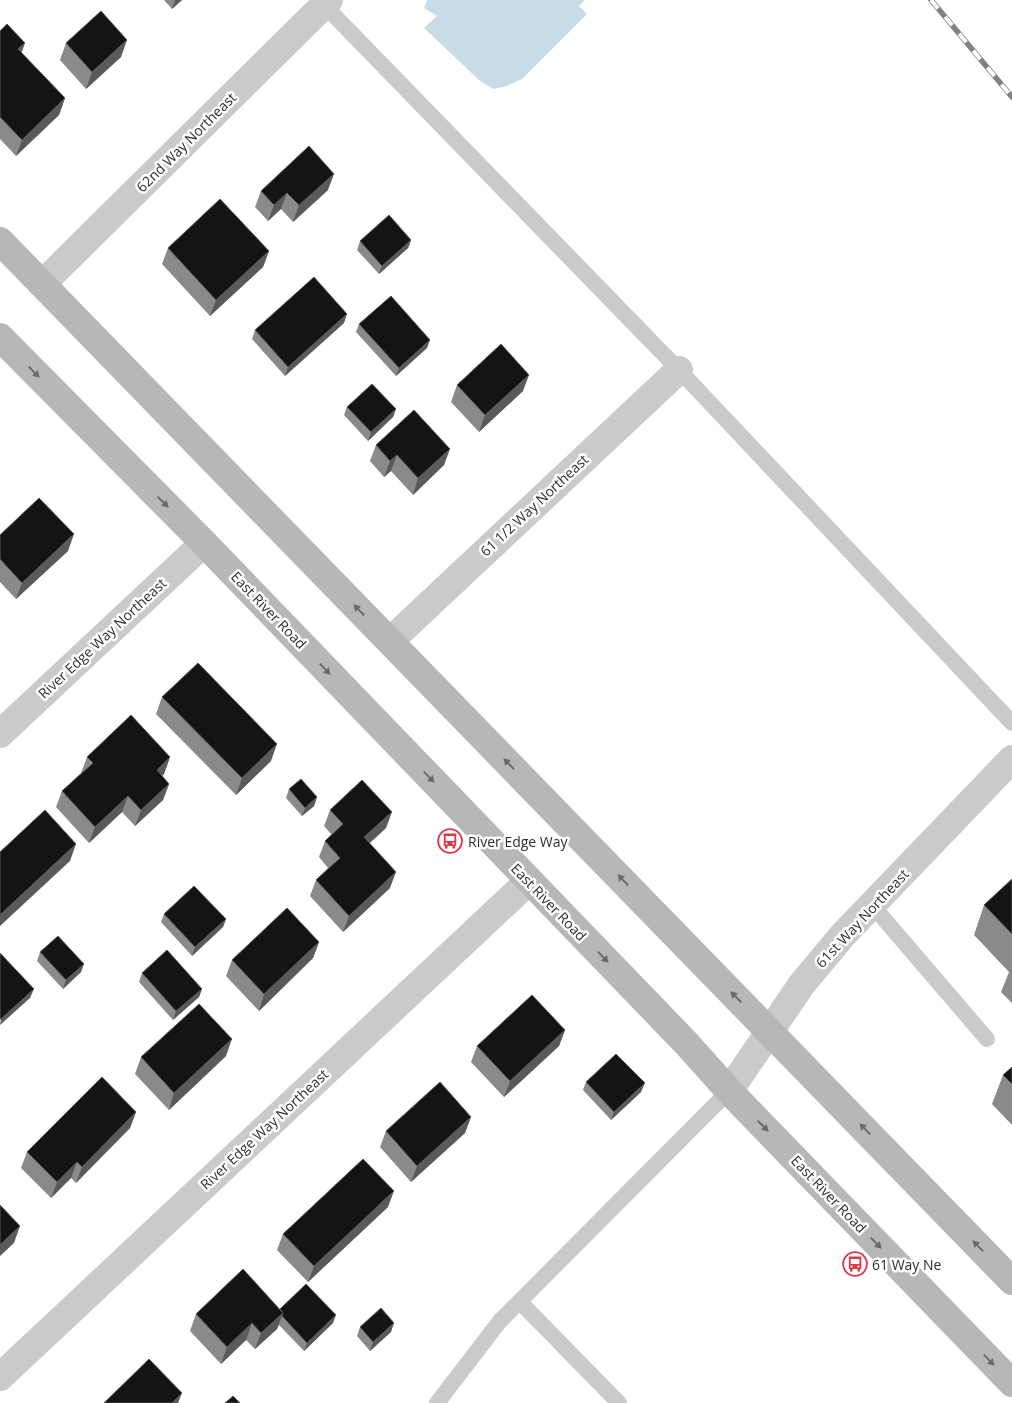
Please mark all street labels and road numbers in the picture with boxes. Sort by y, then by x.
street label: 62nd Way Northeast [132,88,240,196]
street label: 61 1/2 Way Northeast [476,450,592,560]
street label: East River Road [227,567,311,653]
street label: River Edge Way Northeast [34,574,170,702]
street label: East River Road [507,859,591,945]
street label: 61st Way Northeast [811,865,913,971]
street label: River Edge Way Northeast [196,1065,332,1193]
street label: East River Road [787,1151,871,1237]

